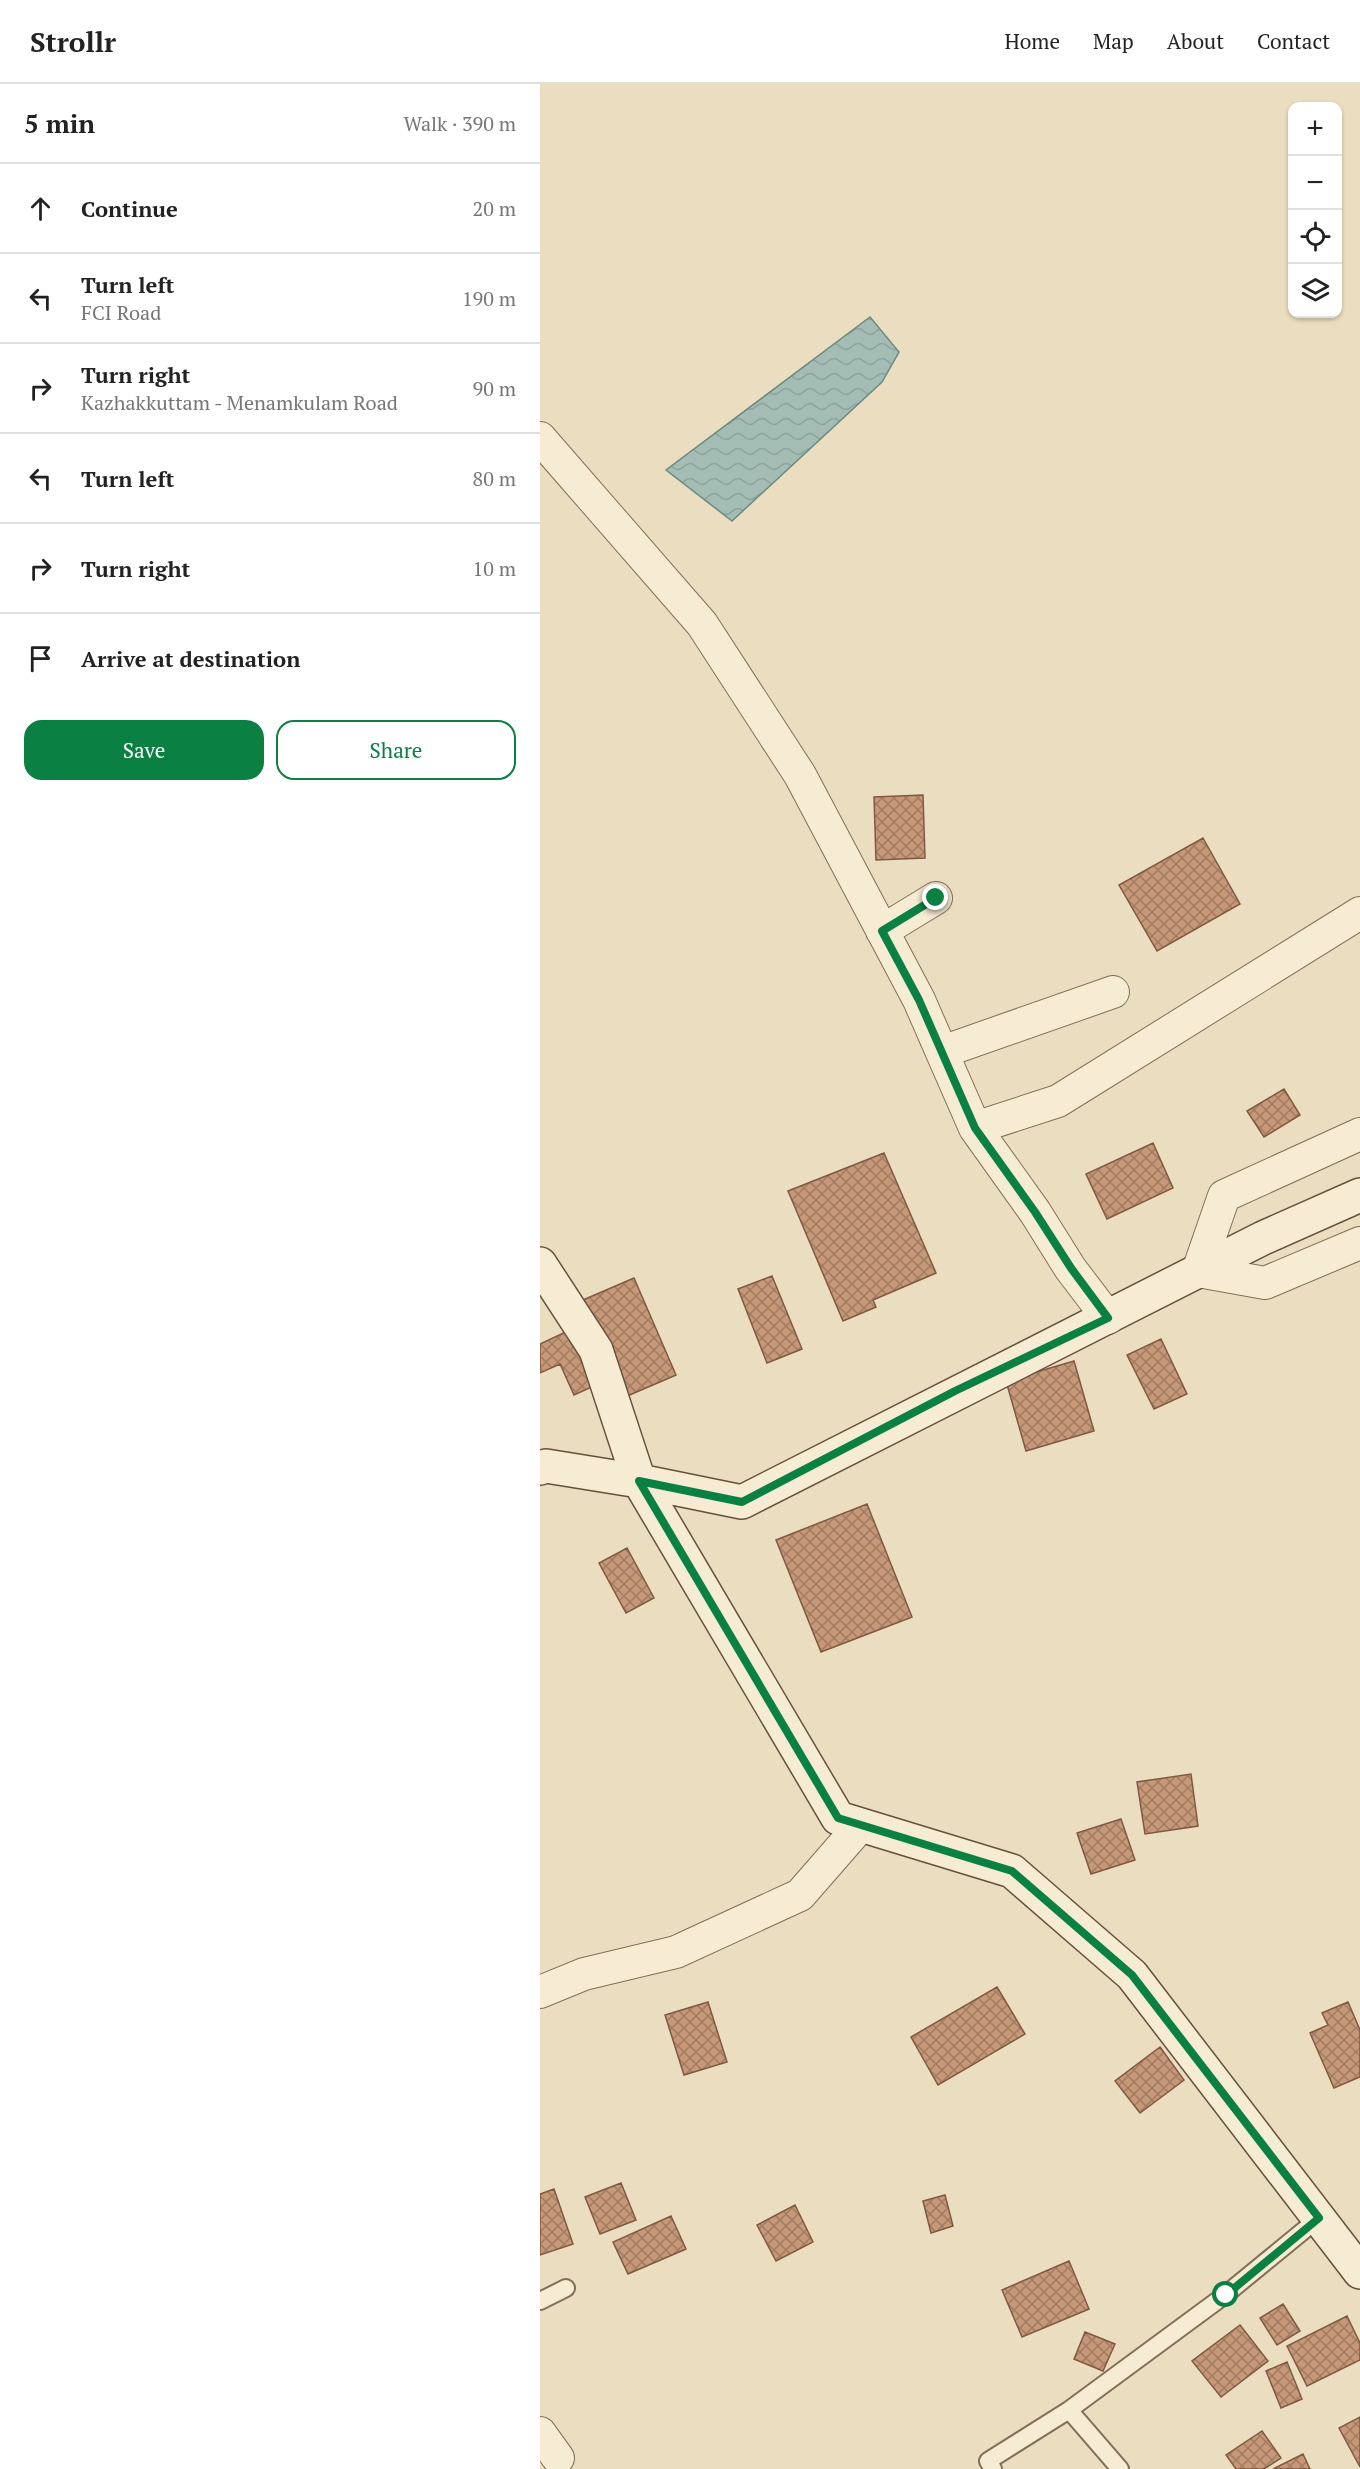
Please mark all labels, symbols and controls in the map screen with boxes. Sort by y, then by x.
text: Strollr [30,23,116,60]
text: Home [1004,27,1060,55]
text: Map [1093,27,1134,55]
text: About [1167,27,1224,55]
text: Contact [1257,27,1330,55]
map controls [1288,102,1342,318]
button: + [1288,102,1342,156]
text: 5 min [24,106,95,140]
text: Walk · 390 m [404,110,516,137]
button: − [1288,156,1342,210]
icon: ahead [24,192,57,225]
text: Continue [81,194,178,223]
text: 20 m [473,195,516,222]
button: locate [1288,210,1342,264]
button: layers [1288,264,1342,318]
text: Turn left [81,270,174,299]
icon: left [24,282,57,315]
text: 190 m [462,285,516,312]
text: FCI Road [81,299,161,326]
text: Turn right [81,360,190,389]
icon: right [24,372,57,405]
text: 90 m [473,375,516,402]
text: Kazhakkuttam - Menamkulam Road [81,389,398,416]
icon: left [24,462,57,495]
text: Turn left [81,464,174,493]
text: 80 m [473,465,516,492]
icon: right [24,552,57,585]
text: Turn right [81,554,190,583]
text: 10 m [473,555,516,582]
icon: arrive [24,642,57,675]
text: Arrive at destination [81,644,300,673]
button: Save [24,720,264,780]
button: Share [276,720,516,780]
route end [922,884,948,910]
route start [1212,2281,1238,2307]

